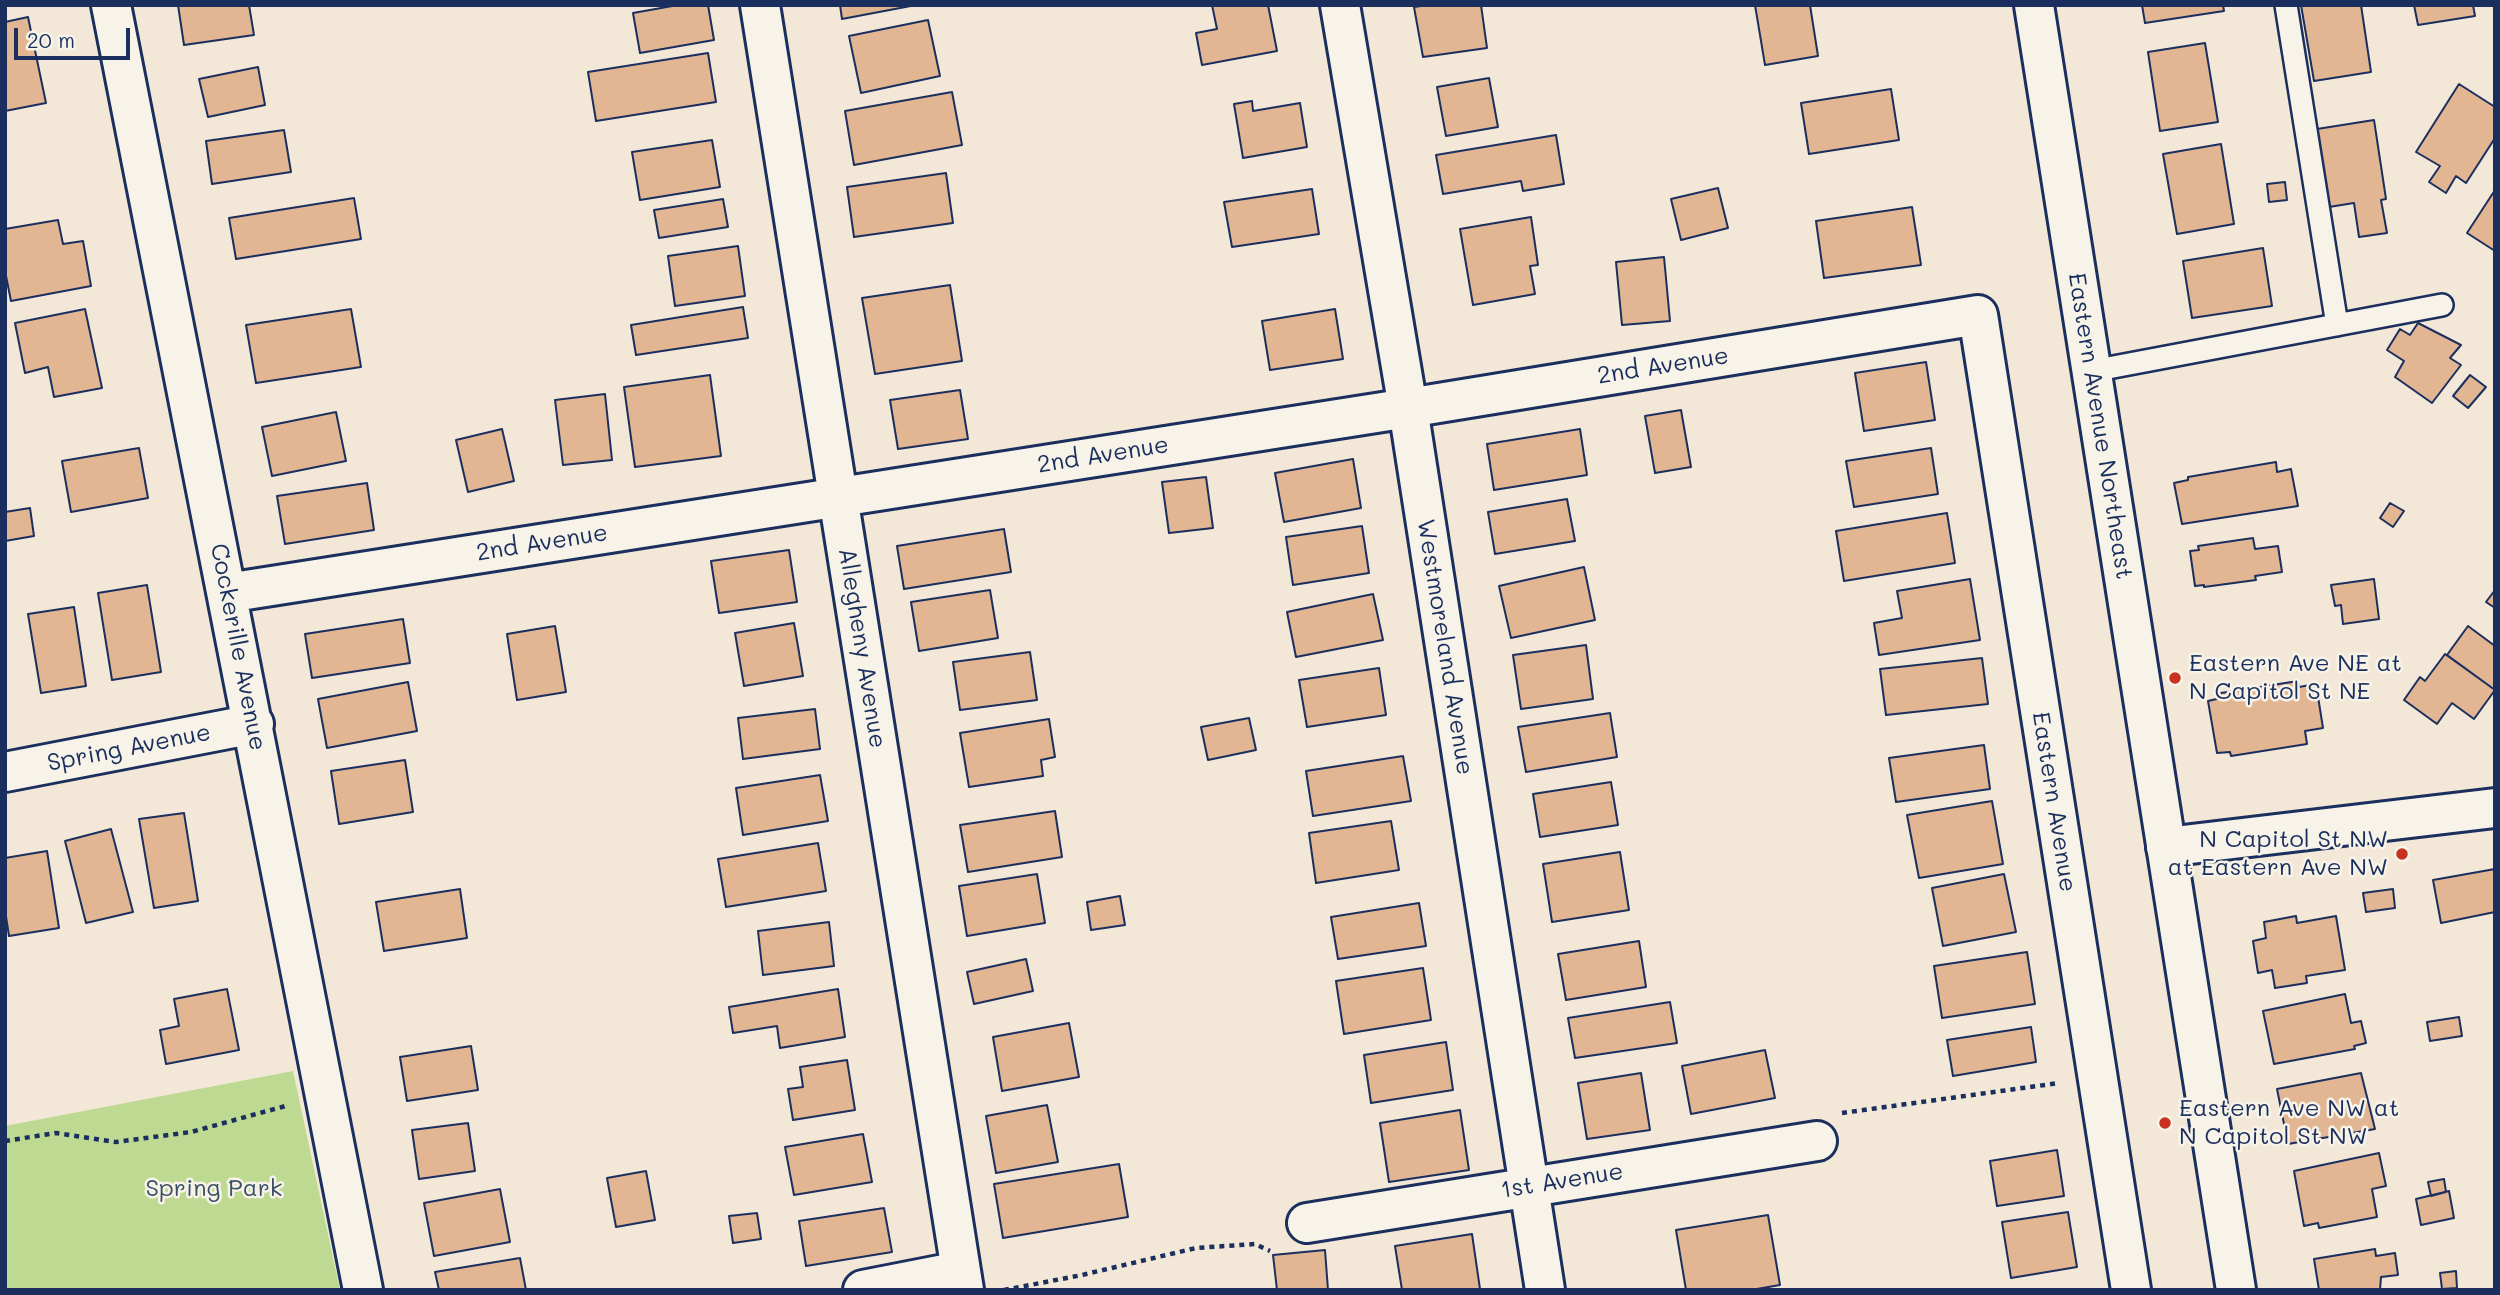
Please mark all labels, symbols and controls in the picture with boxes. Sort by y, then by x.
scale bar [18,14,133,58]
text: 20 m [27,26,75,53]
street label: Eastern Avenue Northeast [2062,271,2138,581]
street label: 2nd Avenue [1595,341,1731,391]
street label: 2nd Avenue [1035,430,1171,480]
street label: Westmoreland Avenue [1411,517,1479,777]
street label: 2nd Avenue [474,518,610,568]
street label: Cockerille Avenue [204,541,272,753]
street label: Allegheny Avenue [832,546,892,750]
place label: Eastern Ave NE at N Capitol St NE [2189,650,2402,706]
marker: Eastern Ave NE at N Capitol St NE [2167,670,2183,686]
street label: Eastern Avenue [2026,710,2082,894]
street label: Spring Avenue [45,718,213,778]
place label: N Capitol St NW at Eastern Ave NW [2168,826,2388,882]
marker: N Capitol St NW at Eastern Ave NW [2394,846,2410,862]
place label: Eastern Ave NW at N Capitol St NW [2179,1095,2399,1151]
marker: Eastern Ave NW at N Capitol St NW [2157,1115,2173,1131]
street label: 1st Avenue [1499,1157,1625,1205]
park label: Spring Park [145,1175,283,1203]

